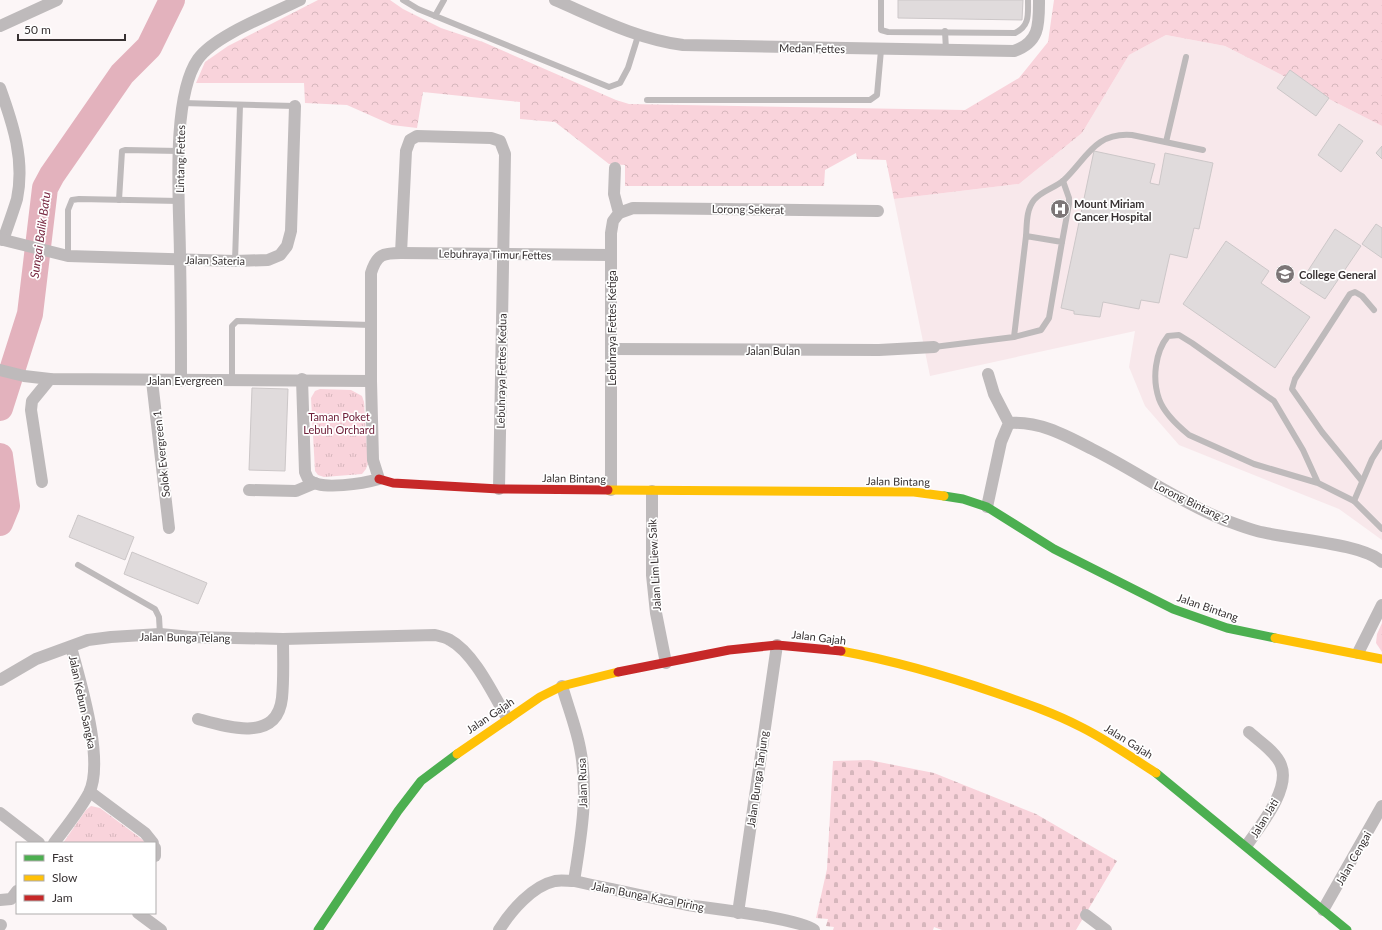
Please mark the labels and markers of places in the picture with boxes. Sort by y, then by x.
place label: Mount Miriam Cancer Hospital [1074,197,1152,223]
hospital icon: Mount Miriam Cancer Hospital [1049,198,1071,220]
school or university icon: College General [1274,263,1296,285]
place label: College General [1299,268,1377,281]

